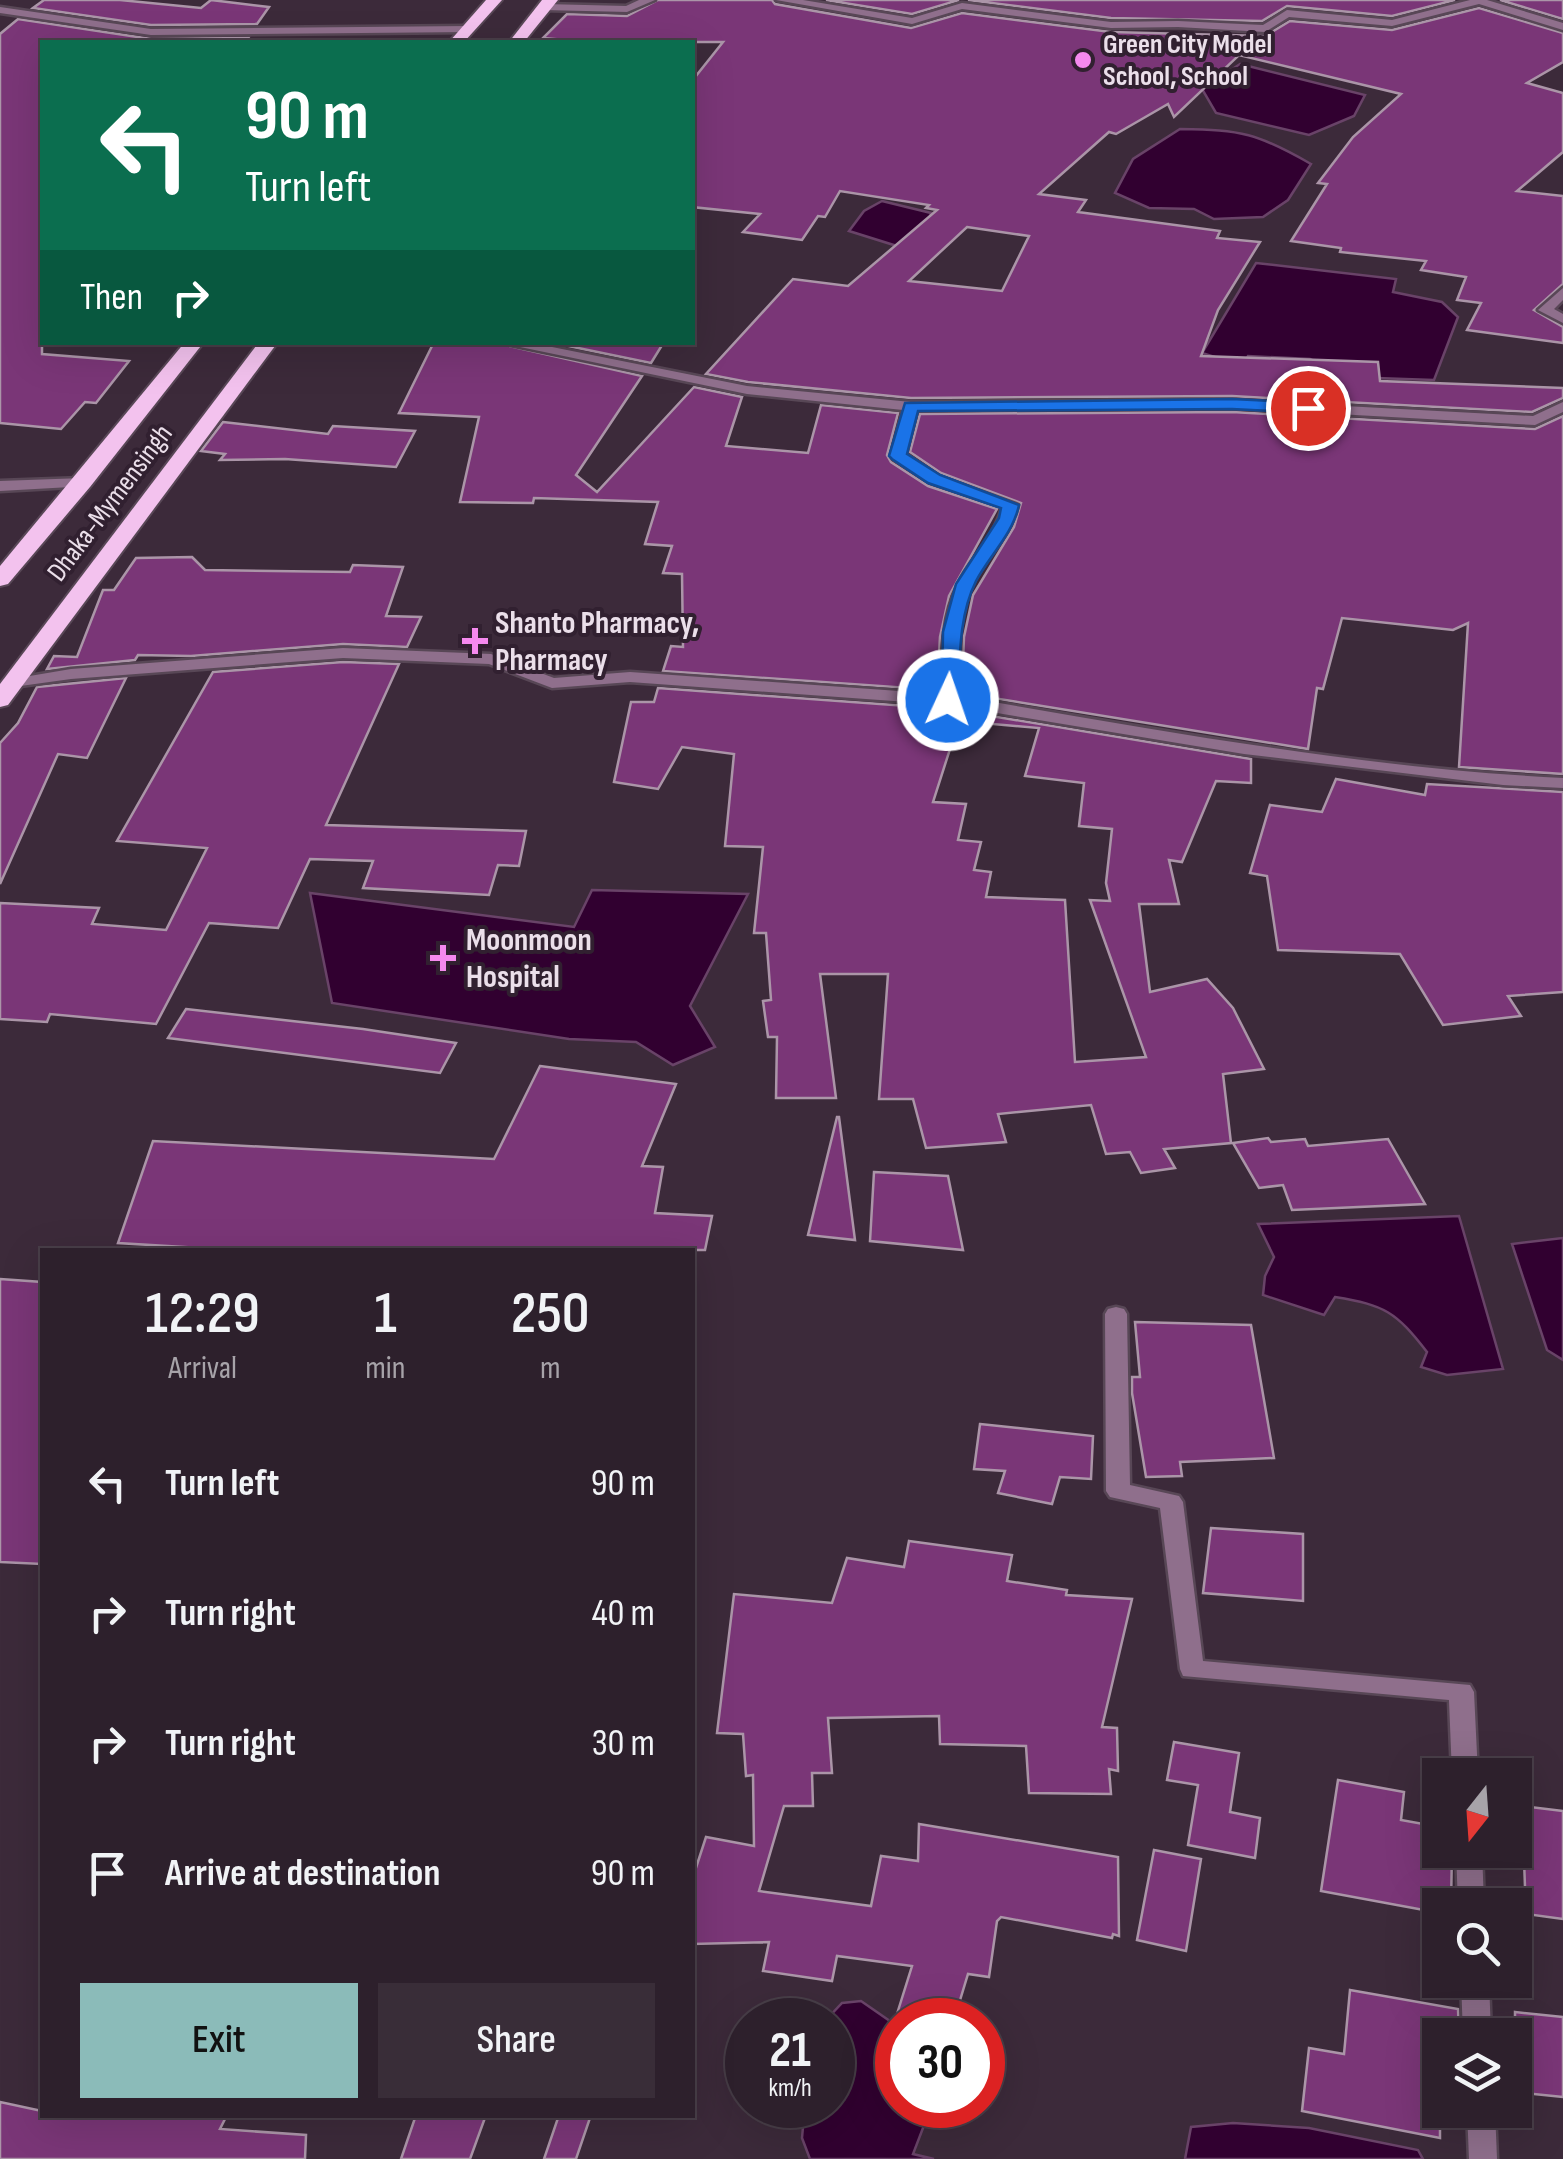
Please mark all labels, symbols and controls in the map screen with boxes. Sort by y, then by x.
place label: Green City Model School, School [1103,28,1272,93]
marker: Green City Model School, School [1072,49,1094,71]
text: 90 m [245,75,369,159]
icon: left [80,80,210,210]
text: Turn left [245,160,371,215]
icon: right [163,270,218,325]
text: Then [80,275,143,320]
pin [1266,366,1351,451]
icon: arrive [1281,381,1336,436]
street label: Dhaka-Mymensingh [40,418,180,588]
place label: Shanto Pharmacy, Pharmacy [495,604,699,680]
marker: Shanto Pharmacy, Pharmacy [464,630,486,652]
position arrow [896,648,1000,752]
place label: Moonmoon Hospital [466,921,592,997]
marker: Moonmoon Hospital [430,945,456,971]
text: 12:29 [145,1278,260,1350]
text: 1 [374,1278,397,1350]
text: 250 [511,1278,590,1350]
text: Arrival [168,1349,237,1388]
text: min [365,1349,405,1388]
text: m [540,1349,561,1388]
icon: left [80,1456,135,1511]
text: Turn left [165,1461,279,1506]
text: 90 m [591,1461,655,1506]
icon: right [80,1586,135,1641]
text: Turn right [165,1591,296,1636]
text: 40 m [592,1591,655,1636]
icon: right [80,1716,135,1771]
text: Turn right [165,1721,296,1766]
text: 30 m [592,1721,655,1766]
north arrow [1422,1758,1532,1868]
map controls [1422,1758,1532,2128]
icon: arrive [80,1846,135,1901]
text: Arrive at destination [165,1851,440,1896]
text: 90 m [591,1851,655,1896]
button: search [1422,1888,1532,1998]
button: Exit [80,1983,358,2098]
button: Share [378,1983,655,2098]
speed limit sign: 30 [875,1998,1005,2128]
button: layers [1422,2018,1532,2128]
text: 21 [769,2021,811,2081]
text: km/h [768,2073,812,2104]

